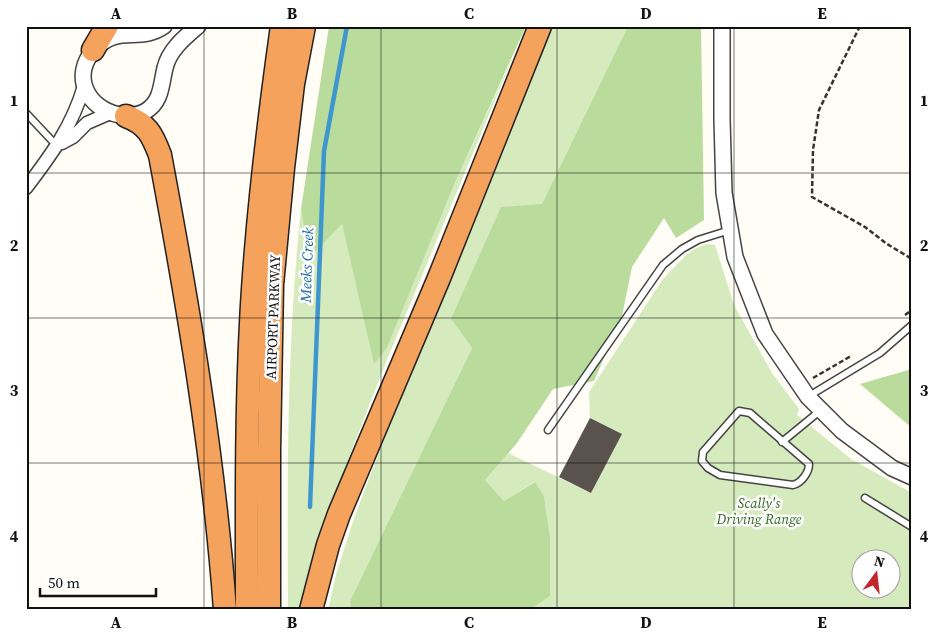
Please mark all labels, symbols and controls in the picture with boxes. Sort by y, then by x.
text: A [111,2,122,24]
text: B [287,2,298,24]
text: C [464,2,474,24]
text: D [640,2,652,24]
text: E [817,2,827,24]
text: 1 [10,89,18,111]
text: 1 [920,89,928,111]
water label: Meeks Creek [295,226,318,304]
text: 2 [10,234,19,256]
text: 2 [920,234,929,256]
street label: AIRPORT PARKWAY [261,254,285,380]
text: 3 [10,379,19,401]
text: 3 [920,379,929,401]
park label: Scally's Driving Range [716,493,802,529]
text: 4 [10,525,19,547]
text: 4 [920,525,929,547]
north arrow [850,548,900,598]
text: N [872,550,887,572]
scale bar [40,566,156,598]
text: 50 m [48,572,80,593]
text: A [111,611,122,633]
text: B [287,611,298,633]
text: C [464,611,474,633]
text: D [640,611,652,633]
text: E [817,611,827,633]

